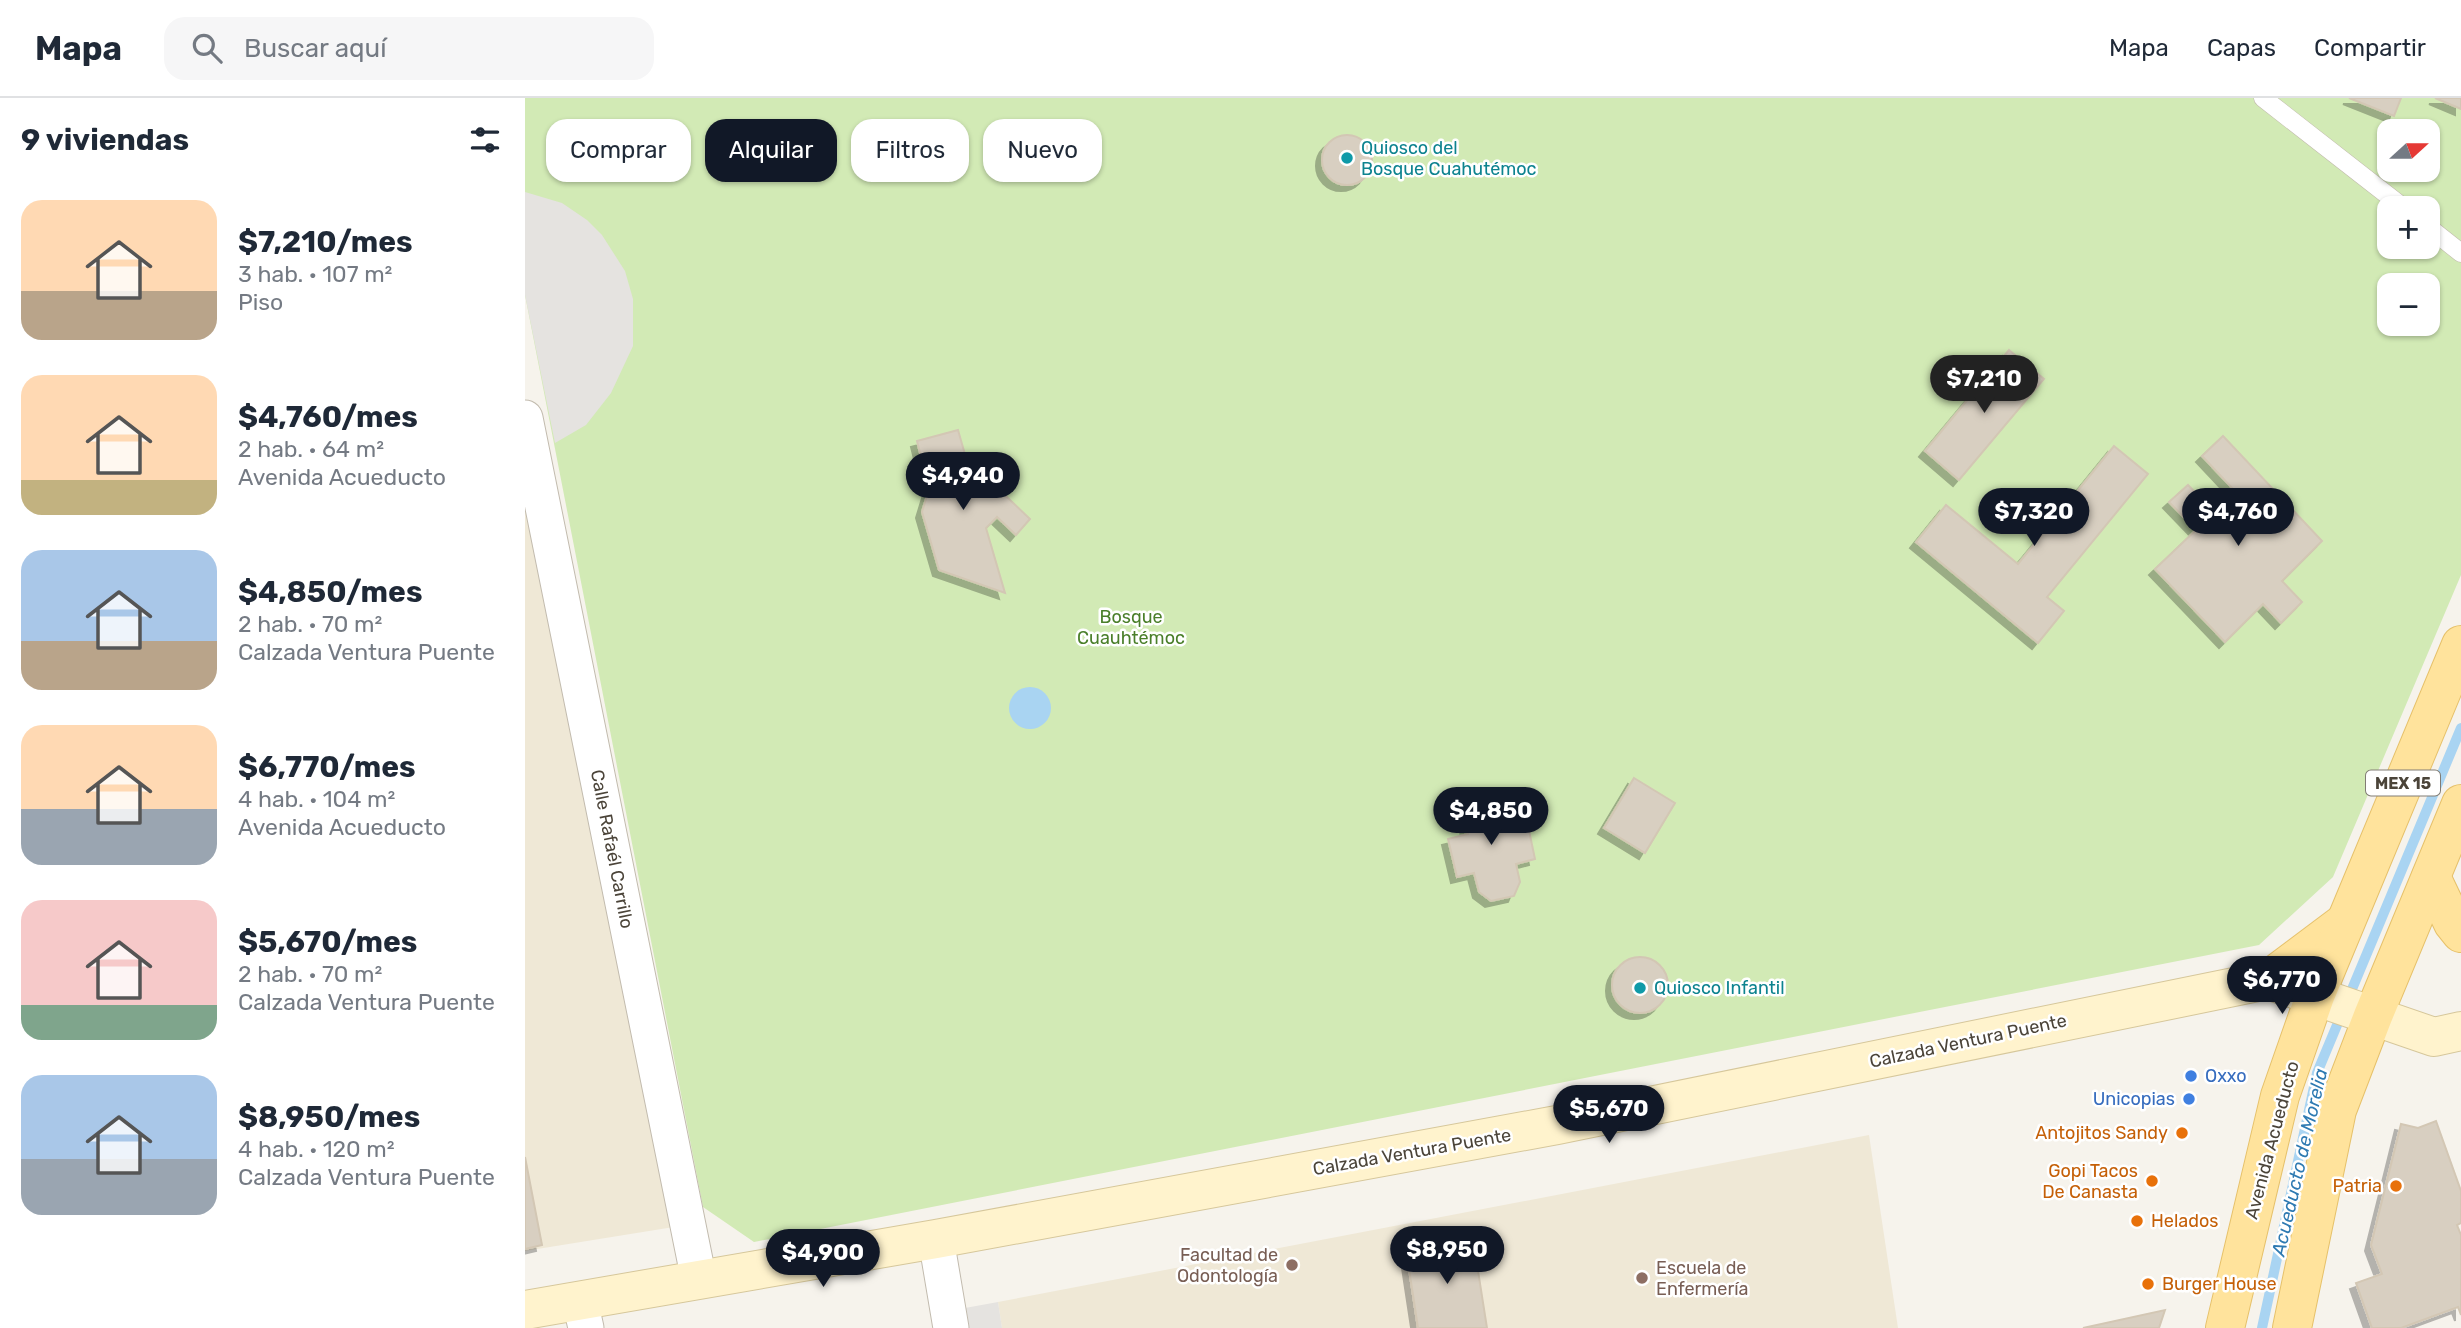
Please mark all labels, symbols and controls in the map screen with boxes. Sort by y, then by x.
search box [164,17,654,80]
text: Mapa [35,29,122,68]
icon: search [188,29,226,67]
text: Buscar aquí [244,33,387,64]
text: Mapa [2109,34,2169,62]
text: Capas [2207,34,2276,62]
text: Compartir [2314,34,2426,62]
chip: Comprar [546,119,691,182]
chip: Alquilar [705,119,837,182]
chip: Filtros [851,119,969,182]
chip: Nuevo [983,119,1102,182]
north arrow [2377,119,2439,182]
map controls [2377,119,2440,336]
icon: filters [466,121,504,159]
text: 9 viviendas [21,122,189,158]
place label: Quiosco del Bosque Cuahutémoc [1361,137,1537,180]
marker: Quiosco del Bosque Cuahutémoc [1339,150,1355,166]
button: + [2377,196,2440,259]
text: $7,210/mes [238,224,413,260]
icon: home [77,228,161,312]
text: 3 hab. · 107 m² [238,260,392,288]
button: − [2377,273,2440,336]
text: Piso [238,288,283,316]
pin: $7,210 [1927,356,2041,415]
text: $7,210 [1946,364,2022,392]
text: $4,760/mes [238,399,418,435]
icon: home [77,403,161,487]
text: 2 hab. · 64 m² [238,435,384,463]
pin: $4,940 [906,452,1020,512]
text: $4,940 [922,461,1004,489]
text: Avenida Acueducto [238,463,446,491]
pin: $7,320 [1977,489,2091,548]
pin: $4,760 [2181,489,2295,548]
text: $7,320 [1994,497,2074,525]
text: $4,760 [2198,497,2278,525]
text: $4,850/mes [238,574,423,610]
icon: home [77,578,161,662]
park label: Bosque Cuauhtémoc [1077,606,1185,649]
text: 2 hab. · 70 m² [238,610,382,638]
text: Calzada Ventura Puente [238,638,495,666]
text: $6,770/mes [238,749,416,785]
icon: home [77,753,161,837]
street label: Calle Rafaél Carrillo [586,768,638,930]
road number: MEX 15 [2366,770,2440,796]
text: 4 hab. · 104 m² [238,785,395,813]
pin: $4,850 [1434,788,1548,847]
text: $4,850 [1449,796,1533,824]
text: Avenida Acueducto [238,813,446,841]
text: $5,670/mes [238,924,417,960]
icon: home [77,928,161,1012]
pin: $6,770 [2225,956,2339,1016]
text: 2 hab. · 70 m² [238,960,382,988]
text: $6,770 [2243,965,2321,993]
place label: Quiosco Infantil [1654,977,1785,999]
marker: Quiosco Infantil [1632,980,1648,996]
text: Calzada Ventura Puente [238,988,495,1016]
street label: Calzada Ventura Puente [1867,1009,2069,1073]
street label: Avenida Acueducto [2240,1059,2304,1221]
place label: Oxxo [2205,1065,2247,1087]
water label: Acueducto de Morelia [2266,1066,2332,1259]
marker: Oxxo [2183,1068,2199,1084]
pin: $5,670 [1552,1086,1666,1145]
place label: Unicopias [2093,1088,2175,1110]
marker: Unicopias [2181,1091,2197,1107]
text: $5,670 [1569,1094,1649,1122]
text: $8,950/mes [238,1099,420,1135]
icon: home [77,1103,161,1187]
place label: Antojitos Sandy [2035,1122,2168,1144]
street label: Calzada Ventura Puente [1311,1124,1513,1180]
marker: Antojitos Sandy [2174,1125,2190,1141]
text: 4 hab. · 120 m² [238,1135,395,1163]
place label: Gopi Tacos De Canasta [2042,1160,2138,1203]
text: Calzada Ventura Puente [238,1163,495,1191]
marker: Gopi Tacos De Canasta [2144,1173,2160,1189]
place label: Patria [2333,1175,2382,1197]
marker: Patria [2388,1178,2404,1194]
place label: Helados [2151,1210,2218,1232]
marker: Helados [2129,1213,2145,1229]
pin: $8,950 [1390,1226,1504,1286]
pin: $4,900 [766,1230,880,1289]
text: $8,950 [1406,1235,1488,1263]
text: $4,900 [782,1238,864,1266]
place label: Facultad de Odontología [1177,1244,1278,1287]
marker: Facultad de Odontología [1284,1257,1300,1273]
place label: Escuela de Enfermería [1656,1257,1749,1300]
marker: Escuela de Enfermería [1634,1270,1650,1286]
place label: Burger House [2162,1273,2276,1295]
marker: Burger House [2140,1276,2156,1292]

